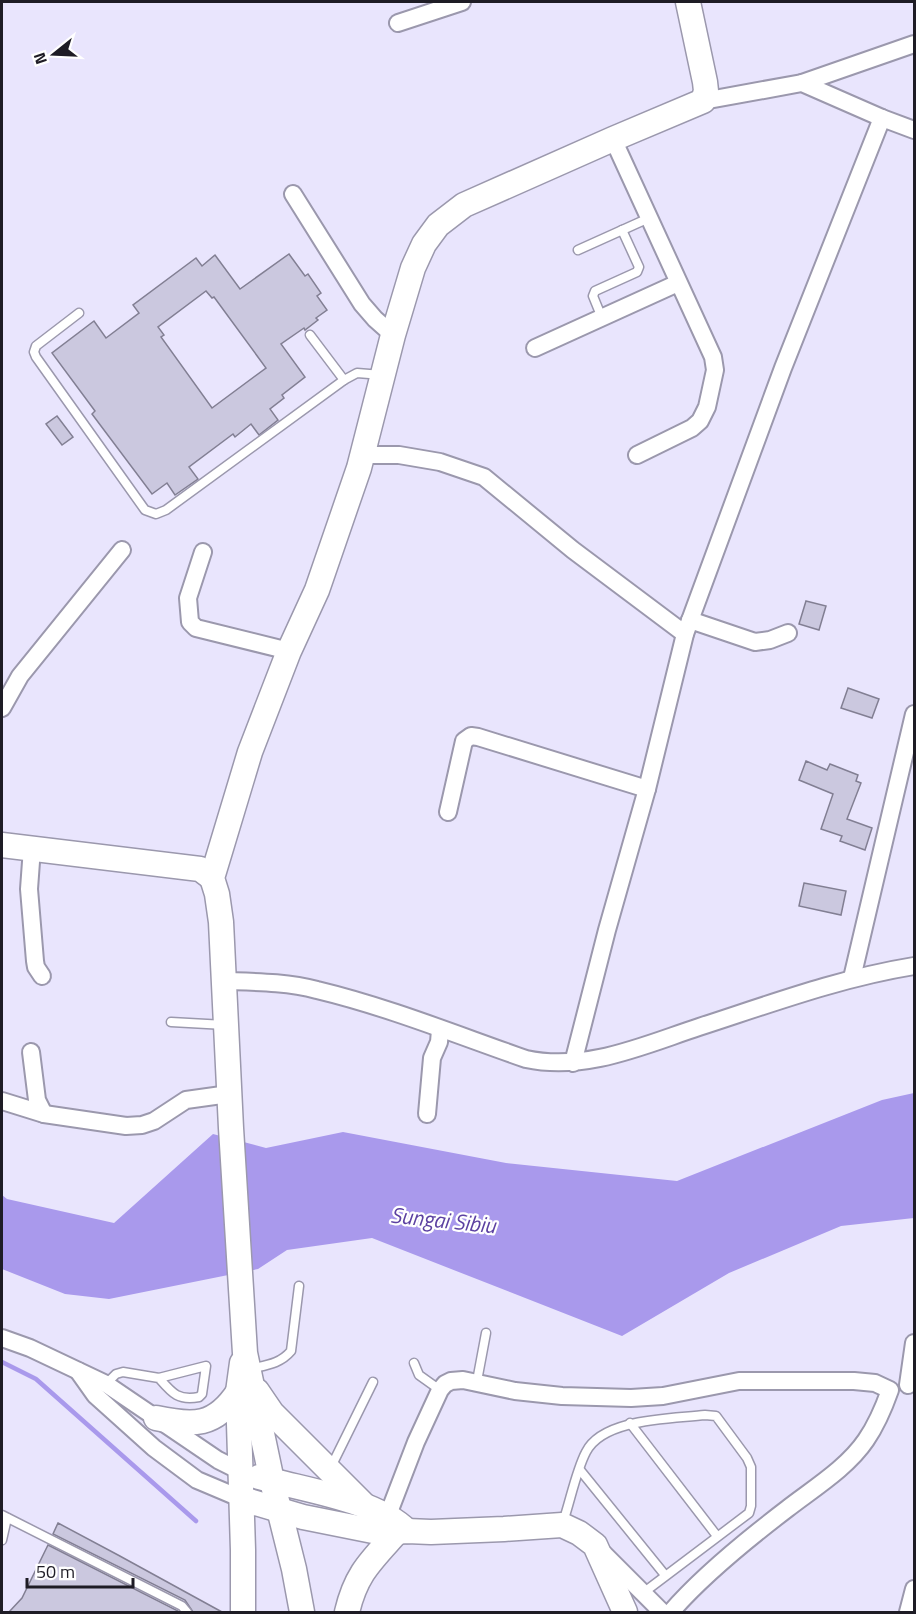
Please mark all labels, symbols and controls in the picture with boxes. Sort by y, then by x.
north arrow [24,24,84,84]
text: N [27,50,53,68]
water label: Sungai Sibiu [389,1198,499,1243]
scale bar [27,1551,134,1589]
text: 50 m [36,1558,75,1585]

